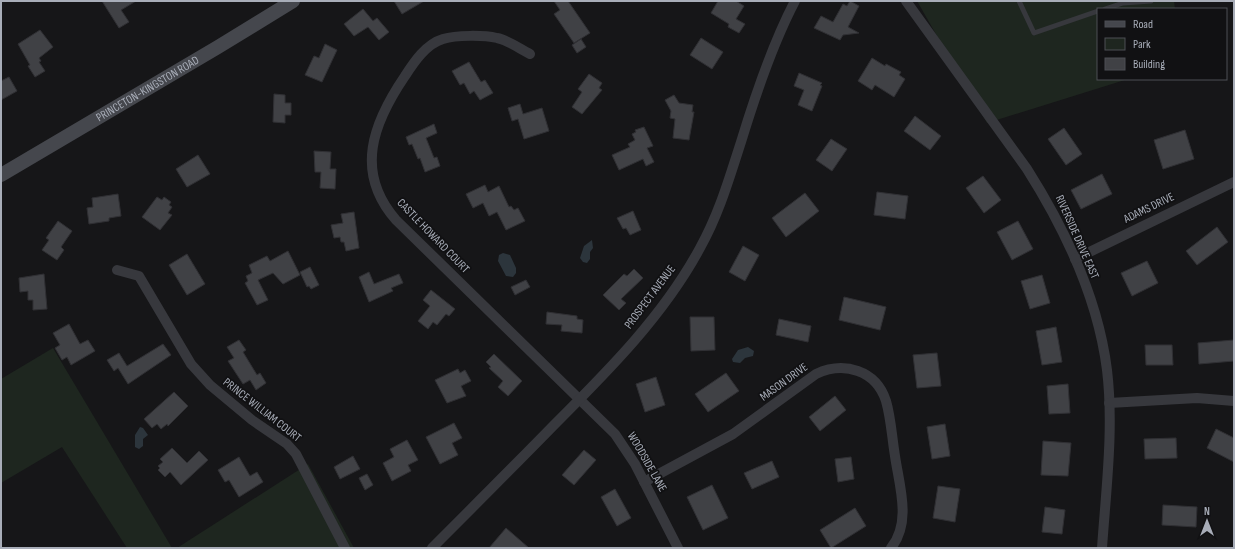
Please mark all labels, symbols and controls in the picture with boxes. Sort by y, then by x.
legend [1097,8,1227,80]
text: Road [1133,17,1153,32]
text: Park [1133,37,1151,52]
street label: PRINCETON-KINGSTON ROAD [93,52,202,125]
text: Building [1133,57,1165,72]
street label: ADAMS DRIVE [1120,189,1177,227]
street label: RIVERSIDE DRIVE EAST [1052,193,1102,281]
street label: CASTLE HOWARD COURT [394,196,473,277]
street label: PROSPECT AVENUE [621,262,679,332]
street label: MASON DRIVE [757,360,811,404]
street label: PRINCE WILLIAM COURT [220,375,304,445]
street label: WOODSIDE LANE [624,429,670,495]
north arrow [1187,501,1227,541]
text: N [1204,505,1210,518]

